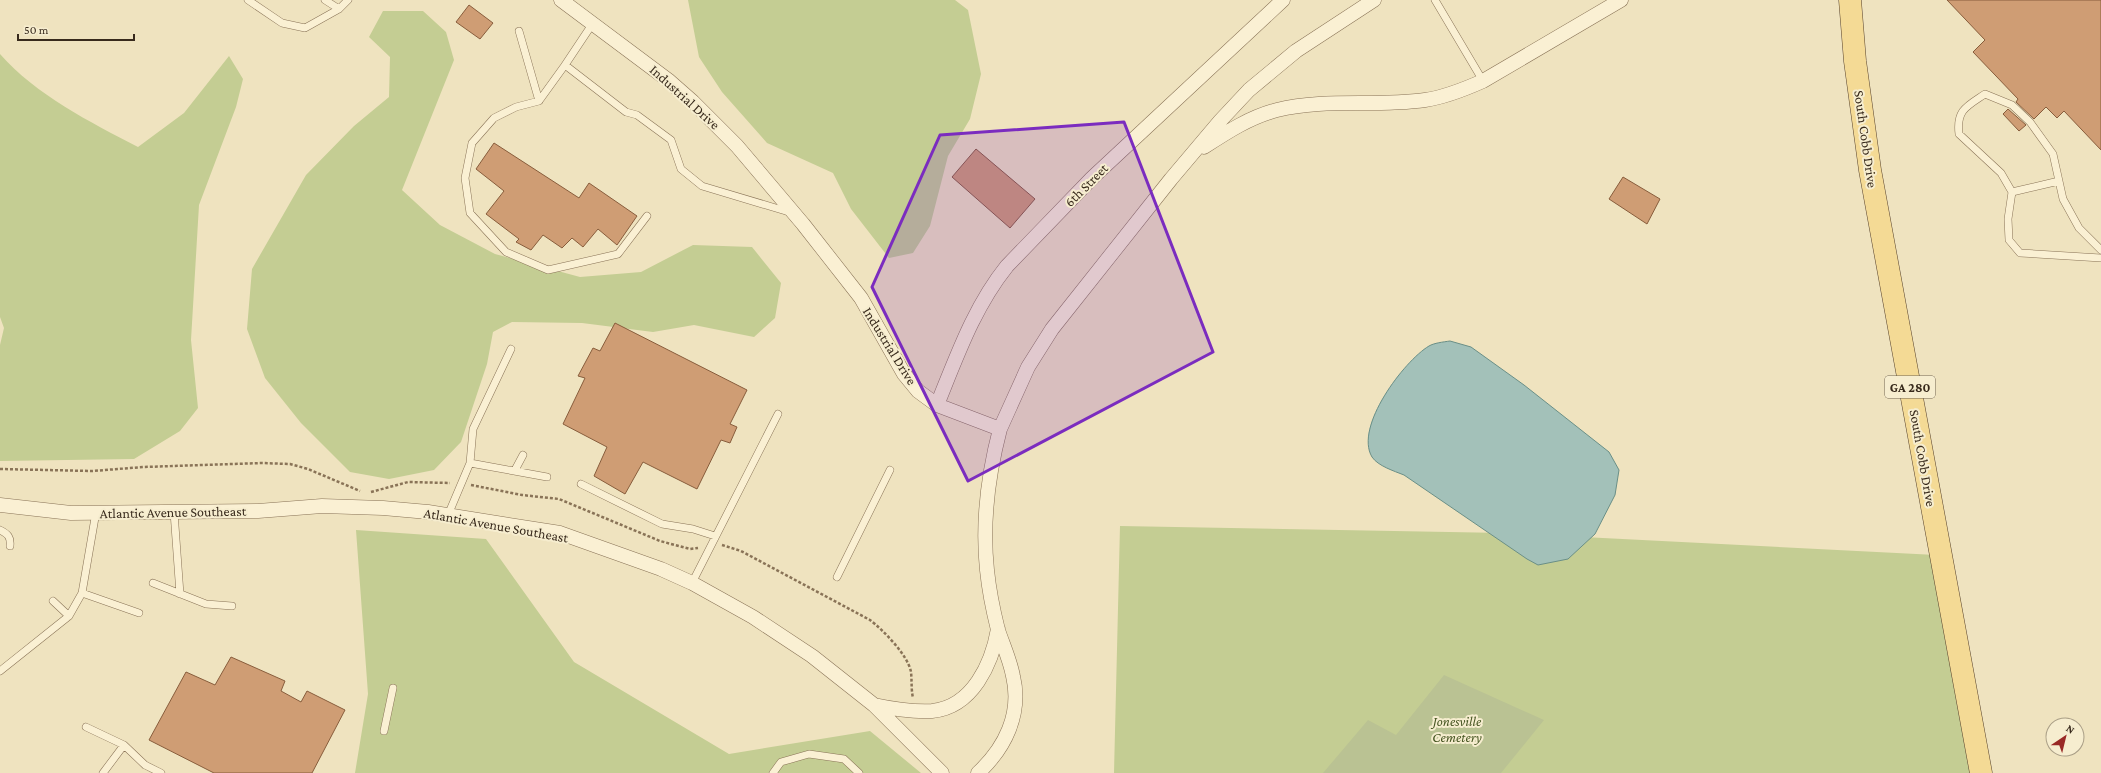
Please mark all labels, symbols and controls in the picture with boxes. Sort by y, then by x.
scale bar [18,16,134,42]
text: 50 m [24,23,49,37]
street label: Industrial Drive [647,61,723,133]
street label: South Cobb Drive [1851,89,1881,189]
street label: 6th Street [1061,160,1111,210]
street label: Industrial Drive [860,304,920,388]
road number: GA 280 [1885,376,1935,398]
street label: South Cobb Drive [1907,408,1939,508]
street label: Atlantic Avenue Southeast [100,503,247,521]
street label: Atlantic Avenue Southeast [422,504,570,546]
park label: Jonesville Cemetery [1430,713,1482,745]
north arrow [2045,717,2085,757]
text: N [2064,722,2078,736]

